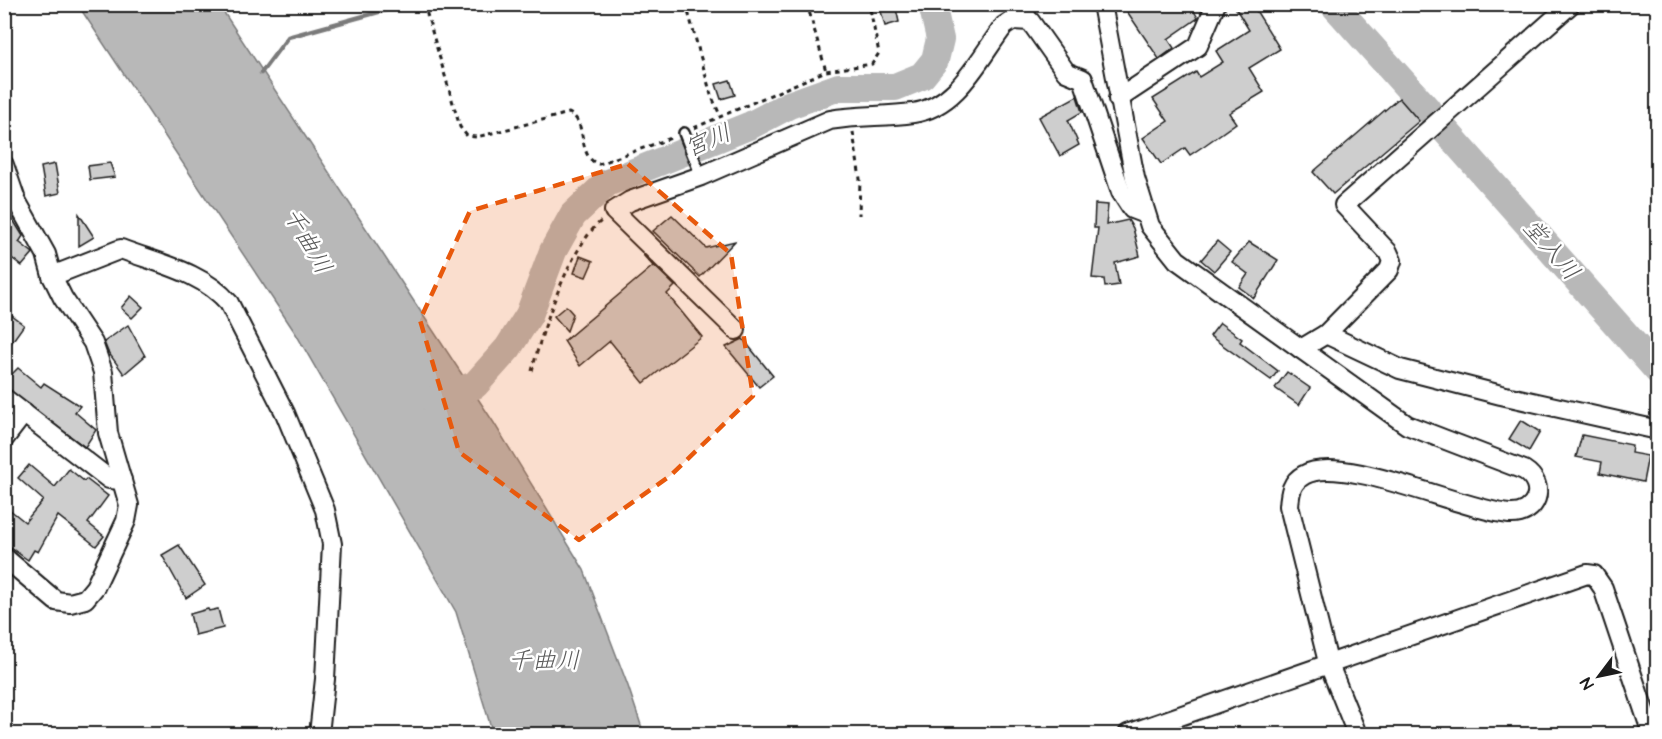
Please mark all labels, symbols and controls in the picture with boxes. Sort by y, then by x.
water label: 宮川 [679,116,737,166]
water label: 千曲川 [274,201,340,281]
water label: 堂入川 [1515,212,1587,288]
water label: 千曲川 [508,644,580,678]
north arrow [1569,646,1629,706]
text: N [1575,673,1599,694]

